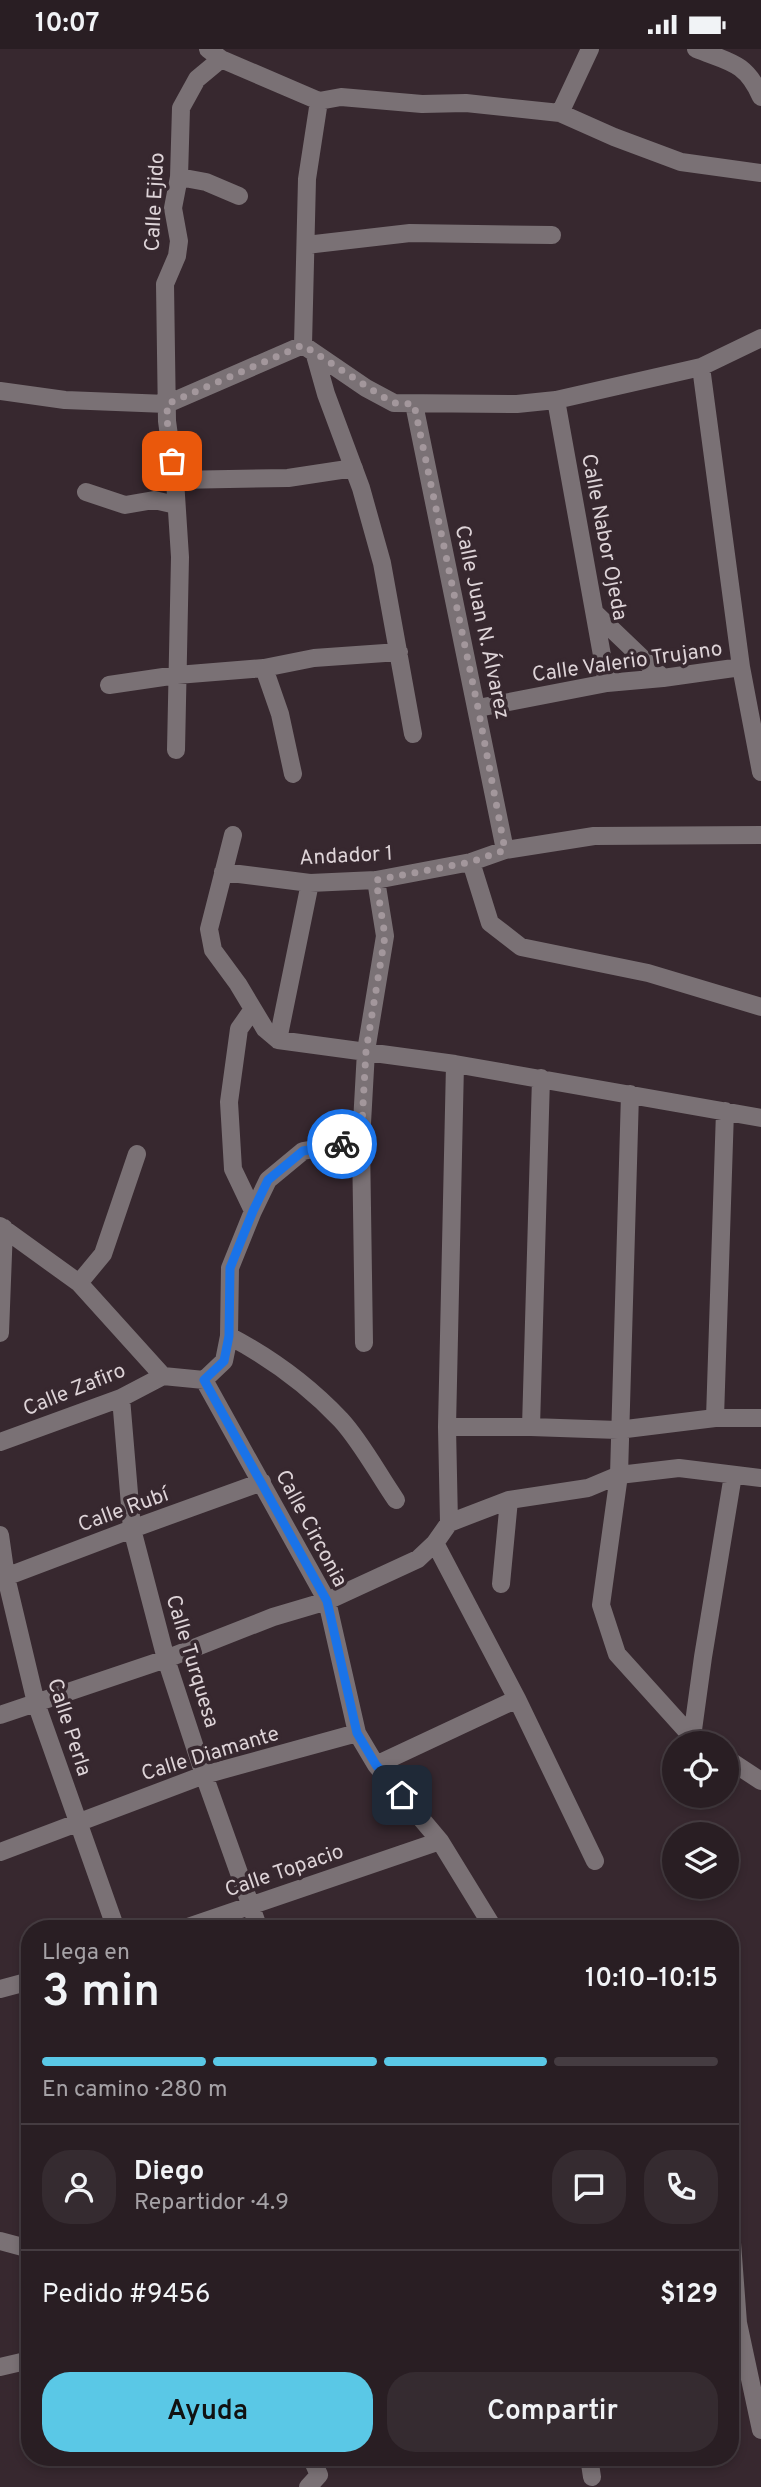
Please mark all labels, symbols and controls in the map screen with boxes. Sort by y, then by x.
text: 10:07 [35,8,99,41]
street label: Calle Ejido [139,152,172,252]
pin [142,431,202,491]
icon: bag [153,442,191,480]
street label: Calle Nabor Ojeda [574,452,633,623]
street label: Calle Juan N. Álvarez [448,523,516,722]
street label: Calle Valerio Trujano [530,636,724,689]
street label: Andador 1 [298,841,394,872]
courier [307,1109,377,1179]
icon: bike [323,1125,361,1163]
street label: Calle Zafiro [19,1358,130,1423]
street label: Calle Circonia [268,1465,353,1592]
street label: Calle Rubí [75,1481,174,1539]
street label: Calle Turquesa [159,1592,225,1731]
street label: Calle Perla [40,1675,97,1780]
street label: Calle Diamante [138,1721,283,1788]
map controls [662,1731,739,1899]
button: locate [662,1731,739,1808]
pin [372,1765,432,1825]
icon: home [383,1776,421,1814]
button: layers [662,1822,739,1899]
street label: Calle Topacio [221,1838,348,1904]
text: Llega en [42,1939,130,1968]
text: 10:10–10:15 [585,1963,718,1996]
text: 3 min [42,1964,160,2023]
text: En camino · 280 m [42,2076,228,2105]
button: person [42,2150,116,2224]
button: chat [552,2150,626,2224]
button: phone [644,2150,718,2224]
text: Diego [134,2156,204,2189]
text: Repartidor · 4.9 [134,2189,289,2218]
text: Pedido #9456 [42,2279,210,2312]
text: $129 [660,2279,718,2312]
button: Ayuda [42,2372,373,2452]
button: Compartir [387,2372,718,2452]

